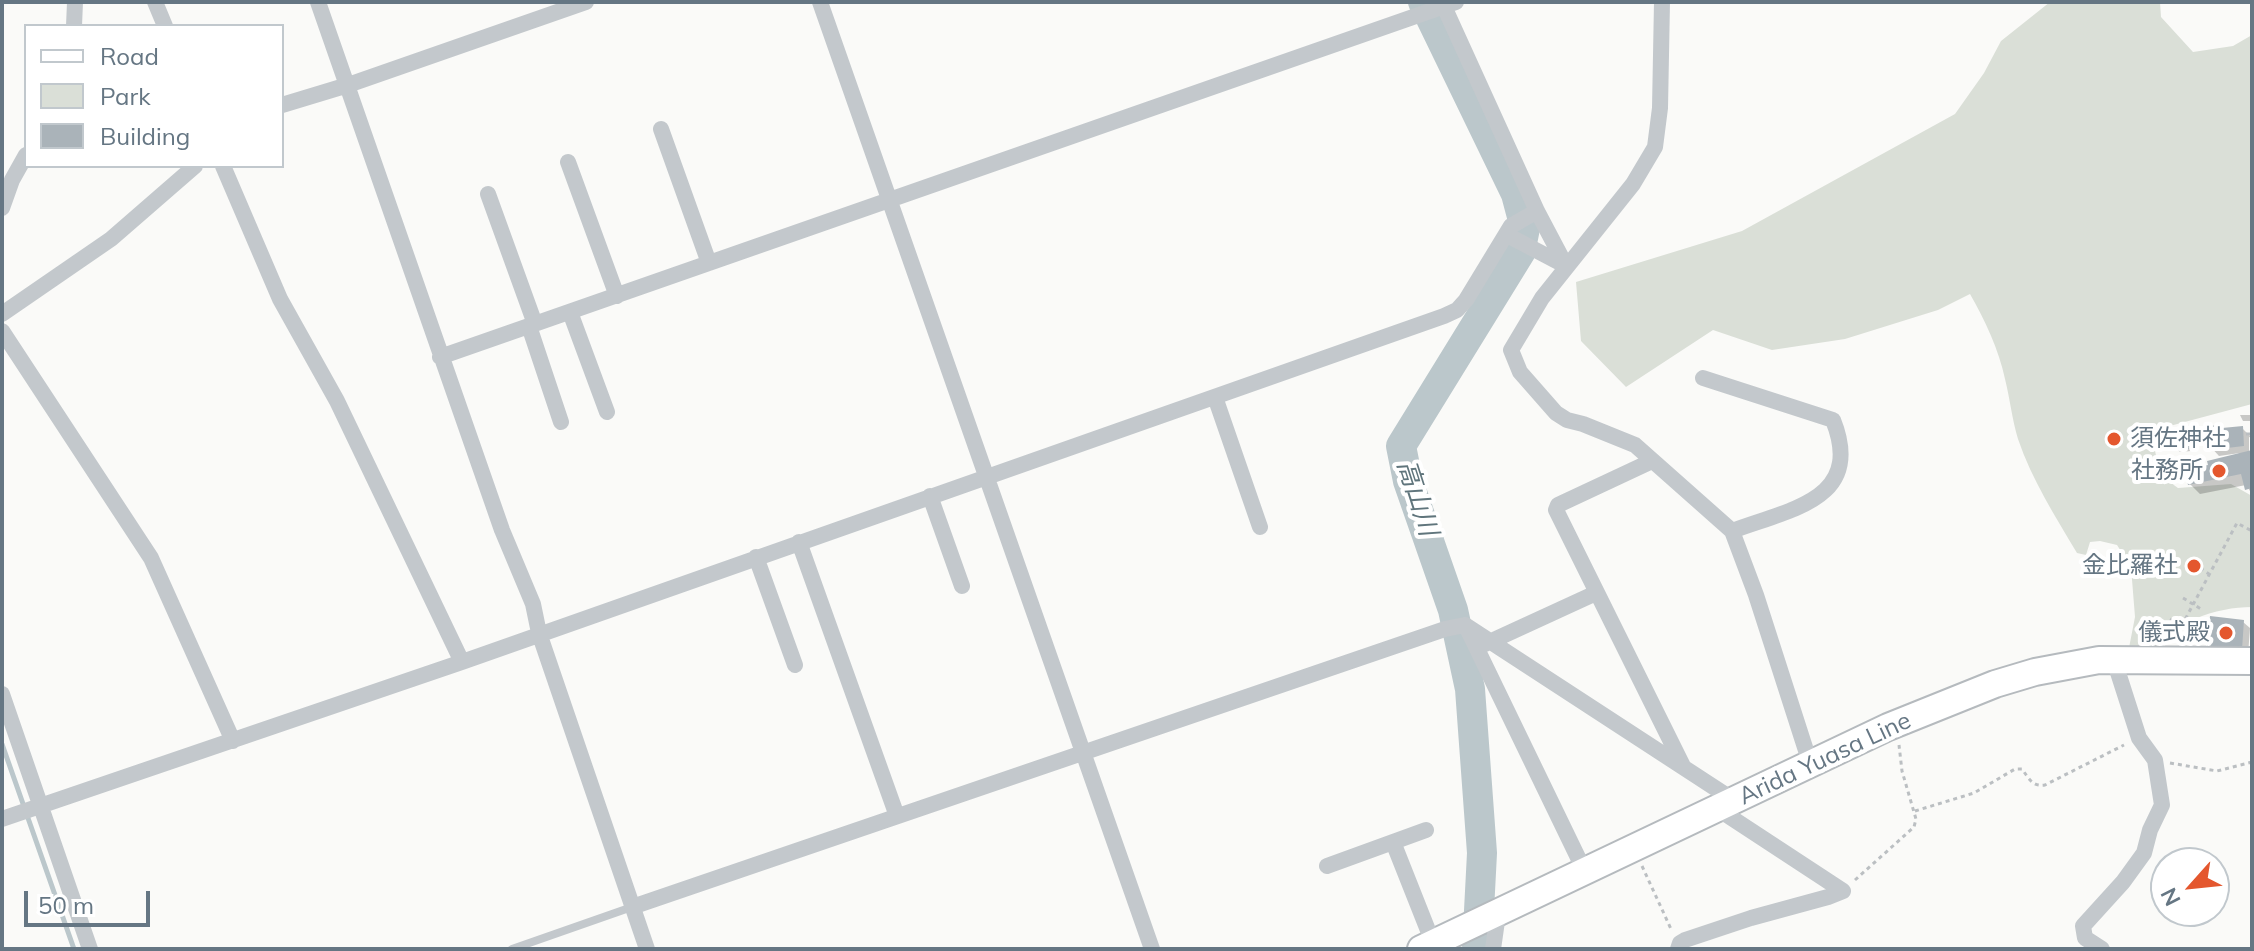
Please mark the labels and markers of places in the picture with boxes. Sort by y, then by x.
place label: 須佐神社 [2130,425,2226,453]
marker: 須佐神社 [2105,430,2123,448]
place label: 社務所 [2131,457,2203,485]
marker: 社務所 [2210,462,2228,480]
place label: 金比羅社 [2082,552,2178,580]
marker: 金比羅社 [2185,557,2203,575]
place label: 儀式殿 [2138,619,2210,647]
marker: 儀式殿 [2217,624,2235,642]

